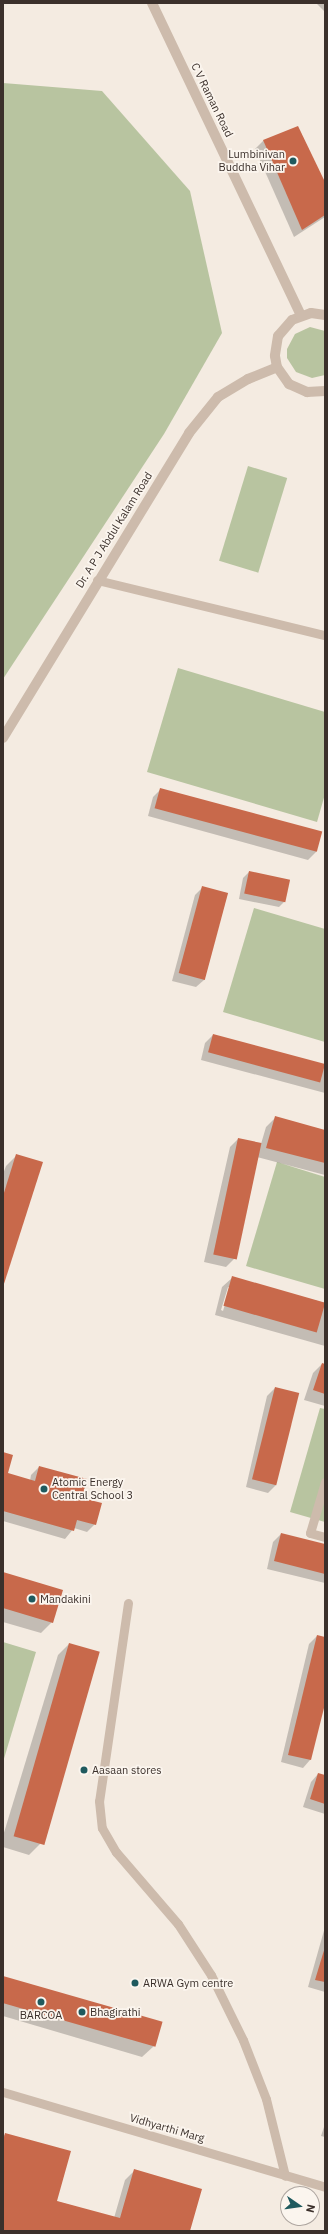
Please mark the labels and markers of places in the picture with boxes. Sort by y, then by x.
place label: Lumbinivan Buddha Vihar [218,148,285,174]
marker: Lumbinivan Buddha Vihar [288,156,298,166]
place label: Atomic Energy Central School 3 [52,1476,133,1502]
marker: Atomic Energy Central School 3 [39,1484,49,1494]
place label: Mandakini [40,1592,91,1606]
marker: Mandakini [27,1594,37,1604]
place label: Aasaan stores [92,1763,162,1777]
marker: Aasaan stores [79,1765,89,1775]
place label: ARWA Gym centre [143,1976,233,1990]
marker: ARWA Gym centre [130,1978,140,1988]
marker: BARCOA [36,1997,46,2007]
place label: Bhagirathi [90,2005,141,2019]
marker: Bhagirathi [77,2007,87,2017]
place label: BARCOA [20,2008,62,2022]

